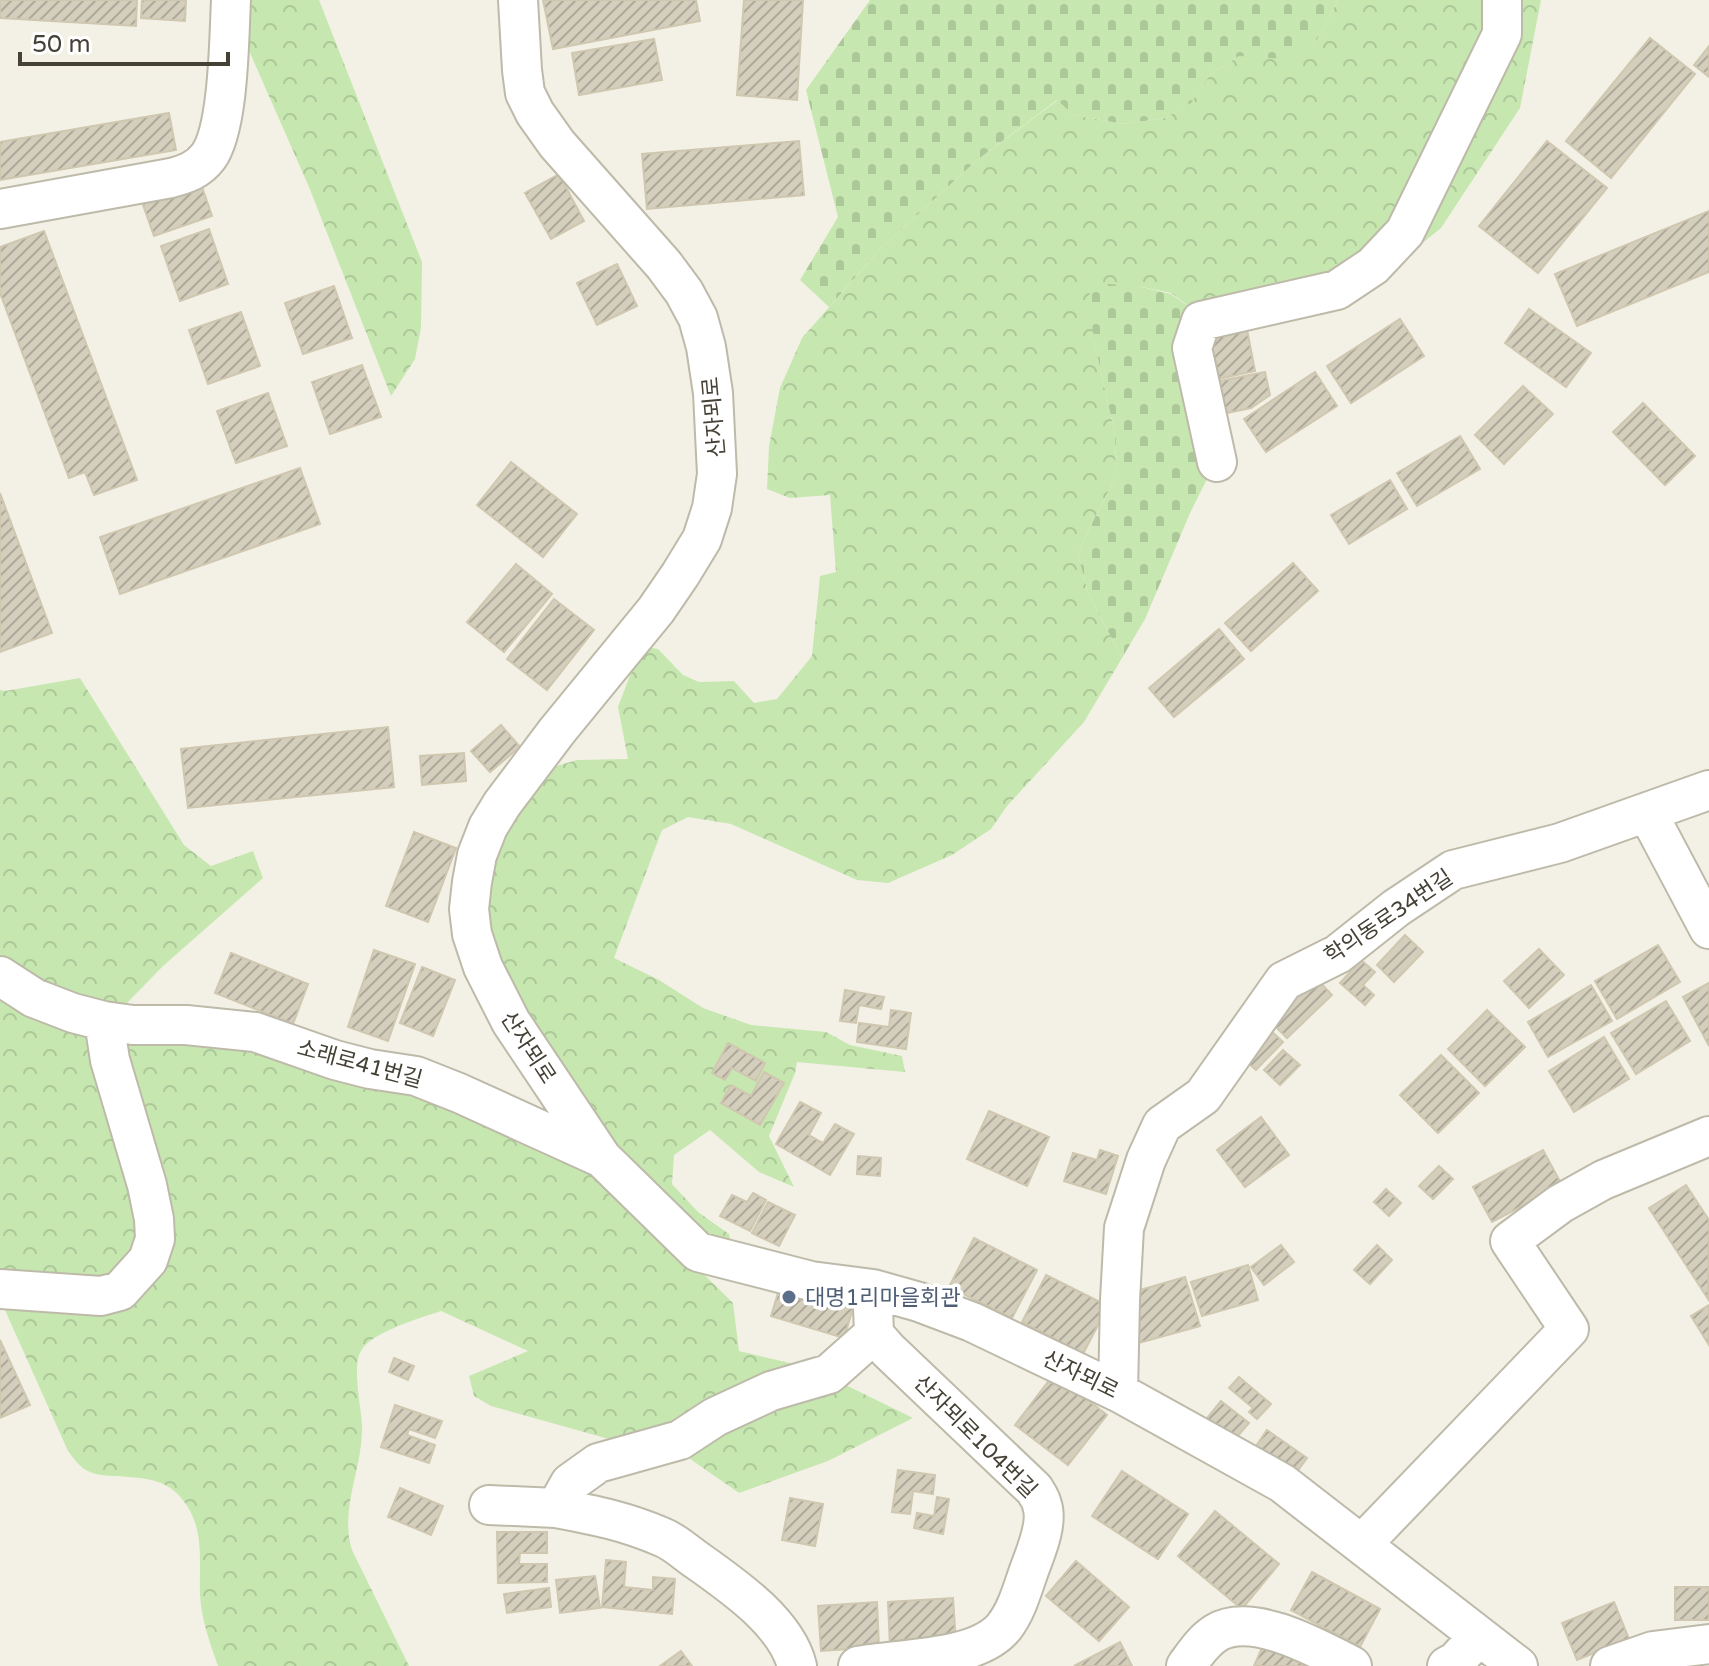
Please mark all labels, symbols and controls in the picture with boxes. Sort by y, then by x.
scale bar [20,16,228,66]
text: 50 m [32,30,90,59]
street label: 산자뫼로 [698,375,730,458]
street label: 학의동로34번길 [1319,864,1458,969]
street label: 산자뫼로 [495,1007,561,1089]
street label: 소래로41번길 [294,1035,425,1093]
place label: 대명1리마을회관 [805,1285,961,1311]
marker: 대명1리마을회관 [780,1288,798,1306]
street label: 산자뫼로 [1038,1345,1123,1404]
street label: 산자뫼로104번길 [909,1370,1042,1503]

